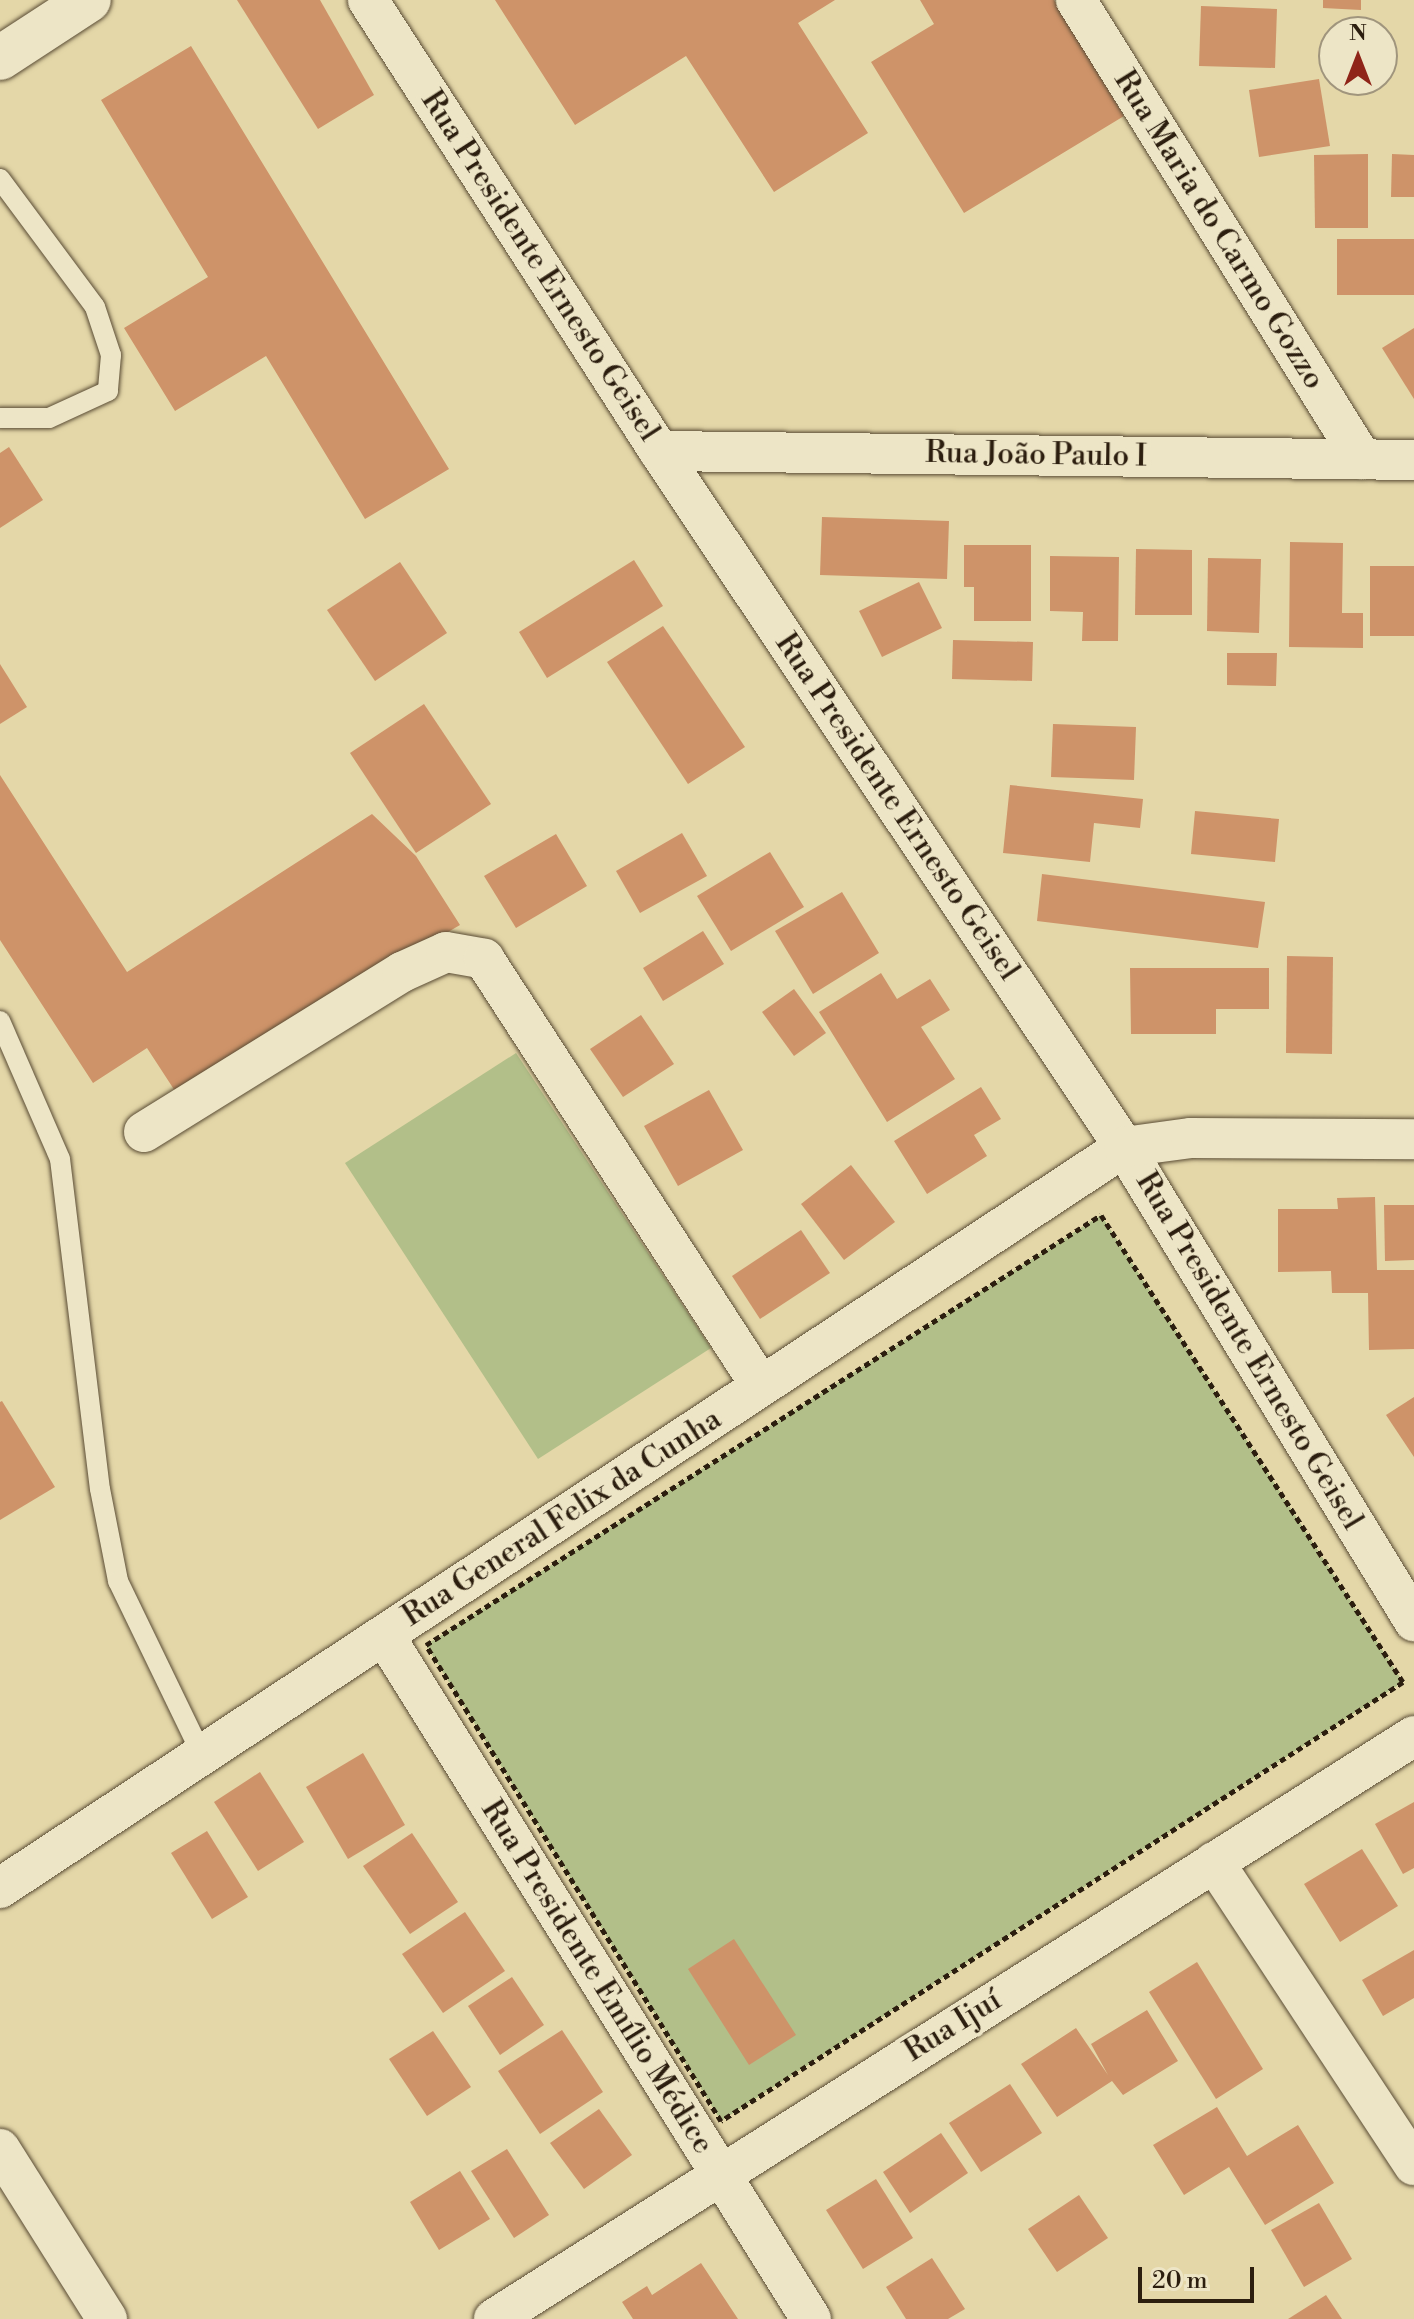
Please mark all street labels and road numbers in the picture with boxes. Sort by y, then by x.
street label: Rua Maria do Carmo Gozzo [1106,64,1332,396]
street label: Rua Presidente Ernesto Geisel [413,84,667,448]
street label: Rua João Paulo I [925,435,1147,475]
street label: Rua Presidente Ernesto Geisel [767,627,1027,987]
street label: Rua Presidente Ernesto Geisel [1128,1166,1370,1536]
street label: Rua General Felix da Cunha [396,1401,728,1635]
street label: Rua Presidente Emílio Médice [473,1794,721,2160]
street label: Rua Ijuí [898,1982,1008,2070]

